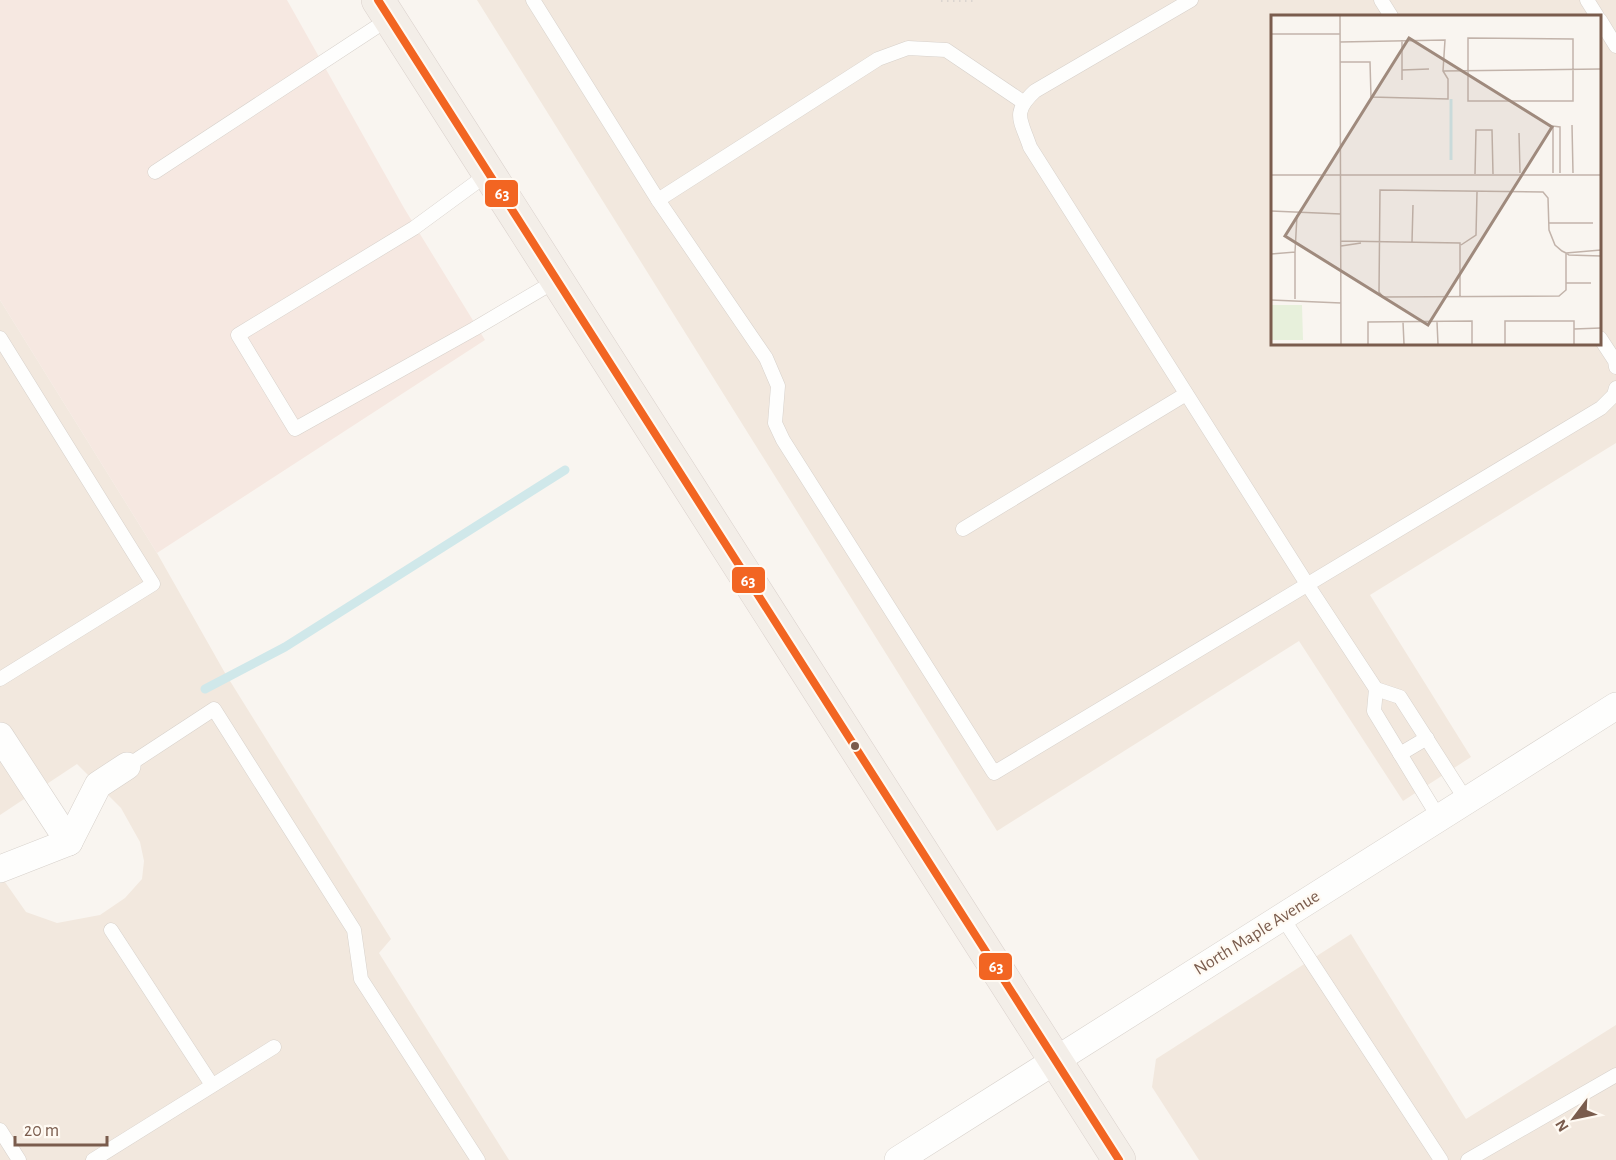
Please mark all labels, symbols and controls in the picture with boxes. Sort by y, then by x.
inset map [1271,15,1601,345]
line badge: 63 [484,179,519,208]
text: 63 [495,186,509,202]
line badge: 63 [731,566,766,594]
text: 63 [741,573,755,589]
unlabelled marker [849,740,861,752]
street label: North Maple Avenue [1191,887,1323,979]
line badge: 63 [978,952,1013,981]
text: 63 [989,959,1003,975]
north arrow [1544,1088,1604,1148]
scale bar [15,1109,106,1147]
text: N [1552,1116,1572,1134]
text: 20 m [24,1122,59,1140]

